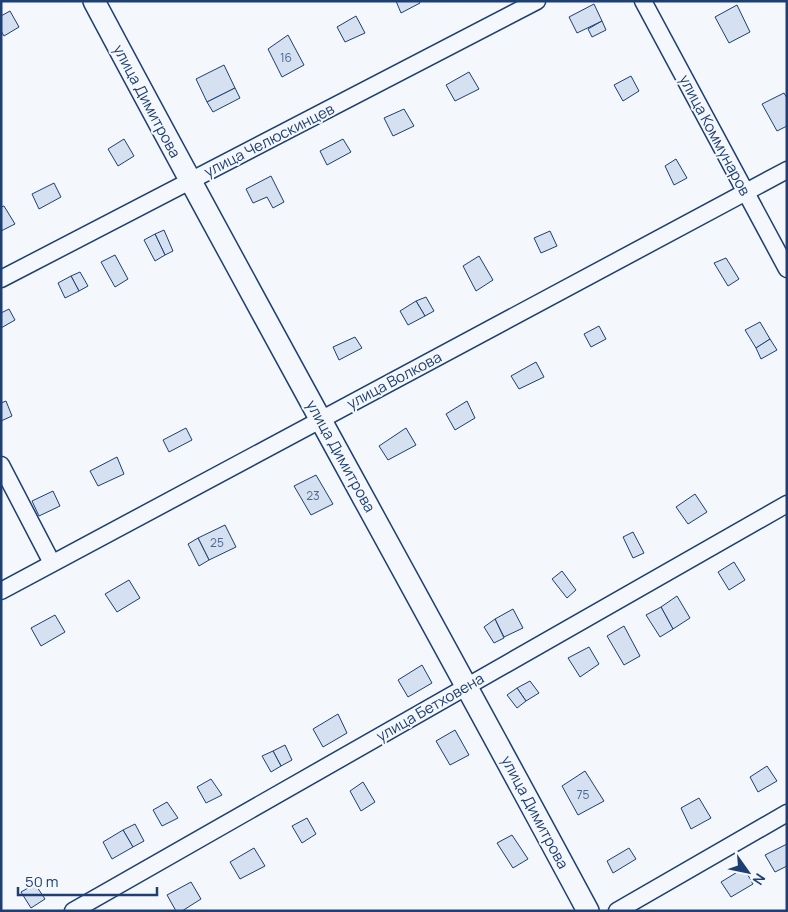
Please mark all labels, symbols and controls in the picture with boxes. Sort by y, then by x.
street label: улица Димитрова [108,41,186,161]
house number: 16 [280,49,292,66]
street label: улица Коммунаров [674,71,756,199]
street label: улица Челюскинцев [200,98,338,182]
street label: улица Волкова [343,346,445,414]
street label: улица Димитрова [301,396,381,516]
house number: 23 [306,487,320,504]
house number: 25 [210,534,224,551]
street label: улица Бетховена [372,668,488,746]
street label: улица Димитрова [496,752,574,872]
house number: 75 [577,786,590,803]
north arrow [723,847,773,897]
scale bar [18,864,156,896]
text: N [749,870,770,889]
text: 50 m [25,871,59,892]

